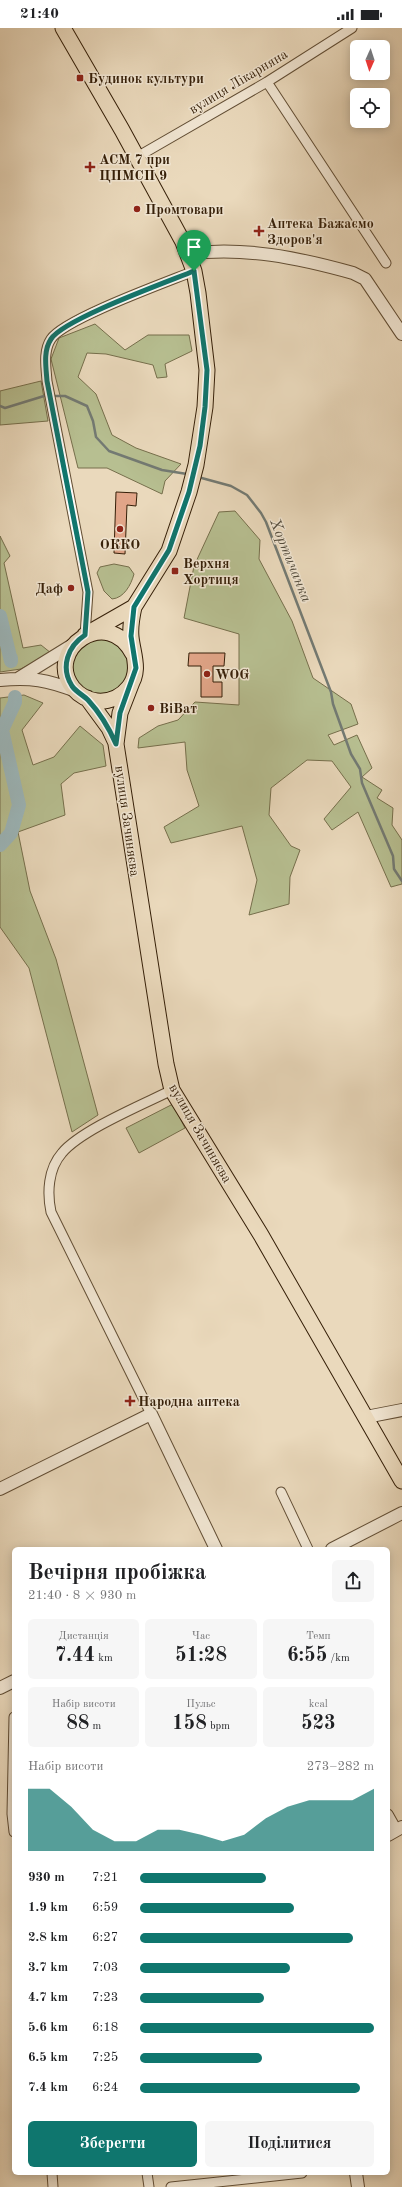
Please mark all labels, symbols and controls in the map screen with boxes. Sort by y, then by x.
text: 21:40 [20,7,59,22]
north arrow [350,40,390,80]
map controls [350,40,390,128]
street label: вулиця Лікарняна [187,47,290,117]
place label: Будинок культури [88,72,204,86]
marker: Будинок культури [75,73,85,83]
button: locate [350,88,390,128]
place label: АСМ 7 при ЦПМСП 9 [99,153,170,183]
marker: АСМ 7 при ЦПМСП 9 [84,161,96,173]
place label: Промтовари [145,203,224,217]
marker: Промтовари [132,204,142,214]
place label: Аптека Бажаємо Здоров'я [267,217,374,247]
marker: Аптека Бажаємо Здоров'я [254,226,264,236]
pin [177,230,211,271]
icon: arrive [183,236,205,258]
water label: Хортичанка [266,516,313,605]
marker: ОККО [115,524,125,534]
place label: ОККО [100,538,140,552]
place label: Верхня Хортиця [183,557,239,587]
marker: Верхня Хортиця [170,566,180,576]
place label: Даф [36,582,63,597]
marker: Даф [66,583,76,593]
place label: WOG [215,668,249,682]
marker: WOG [202,669,212,679]
place label: ВіВат [159,702,197,716]
marker: ВіВат [146,703,156,713]
street label: вулиця Зачиняєва [112,765,142,878]
street label: вулиця Зачиняєва [166,1082,234,1186]
place label: Народна аптека [138,1395,240,1409]
marker: Народна аптека [125,1396,135,1406]
button: share [332,1560,374,1602]
text: Вечірня пробіжка [28,1562,206,1584]
text: 21:40 · 8 × 930 m [28,1589,136,1602]
text: Дистанція [59,1631,109,1642]
text: Час [192,1631,210,1642]
text: Темп [306,1631,331,1642]
text: 7.44 [55,1646,95,1666]
text: 51:28 [175,1646,227,1666]
text: 6:55 [287,1646,327,1666]
text: km [95,1653,113,1664]
text: /km [327,1653,350,1664]
text: Набір висоти [52,1699,116,1710]
text: Пульс [186,1699,216,1710]
text: kcal [309,1699,328,1710]
text: 88 [66,1714,89,1734]
text: 158 [172,1714,207,1734]
text: 523 [301,1714,336,1734]
text: m [89,1721,101,1732]
text: bpm [207,1721,230,1732]
text: Набір висоти [28,1760,103,1773]
text: 273–282 m [307,1760,374,1773]
text: 930 m [28,1871,65,1884]
text: 7:21 [92,1871,118,1884]
text: 1.9 km [28,1901,68,1914]
text: 6:59 [92,1901,118,1914]
text: 2.8 km [28,1931,68,1944]
text: 6:27 [92,1931,118,1944]
text: 3.7 km [28,1961,68,1974]
text: 7:03 [92,1961,118,1974]
text: 4.7 km [28,1991,68,2004]
text: 7:23 [92,1991,118,2004]
text: 5.6 km [28,2021,68,2034]
text: 6:18 [92,2021,118,2034]
text: 6.5 km [28,2051,68,2064]
text: 7:25 [92,2051,118,2064]
text: 7.4 km [28,2081,68,2094]
text: 6:24 [92,2081,118,2094]
button: Зберегти [28,2121,197,2167]
button: Поділитися [205,2121,374,2167]

